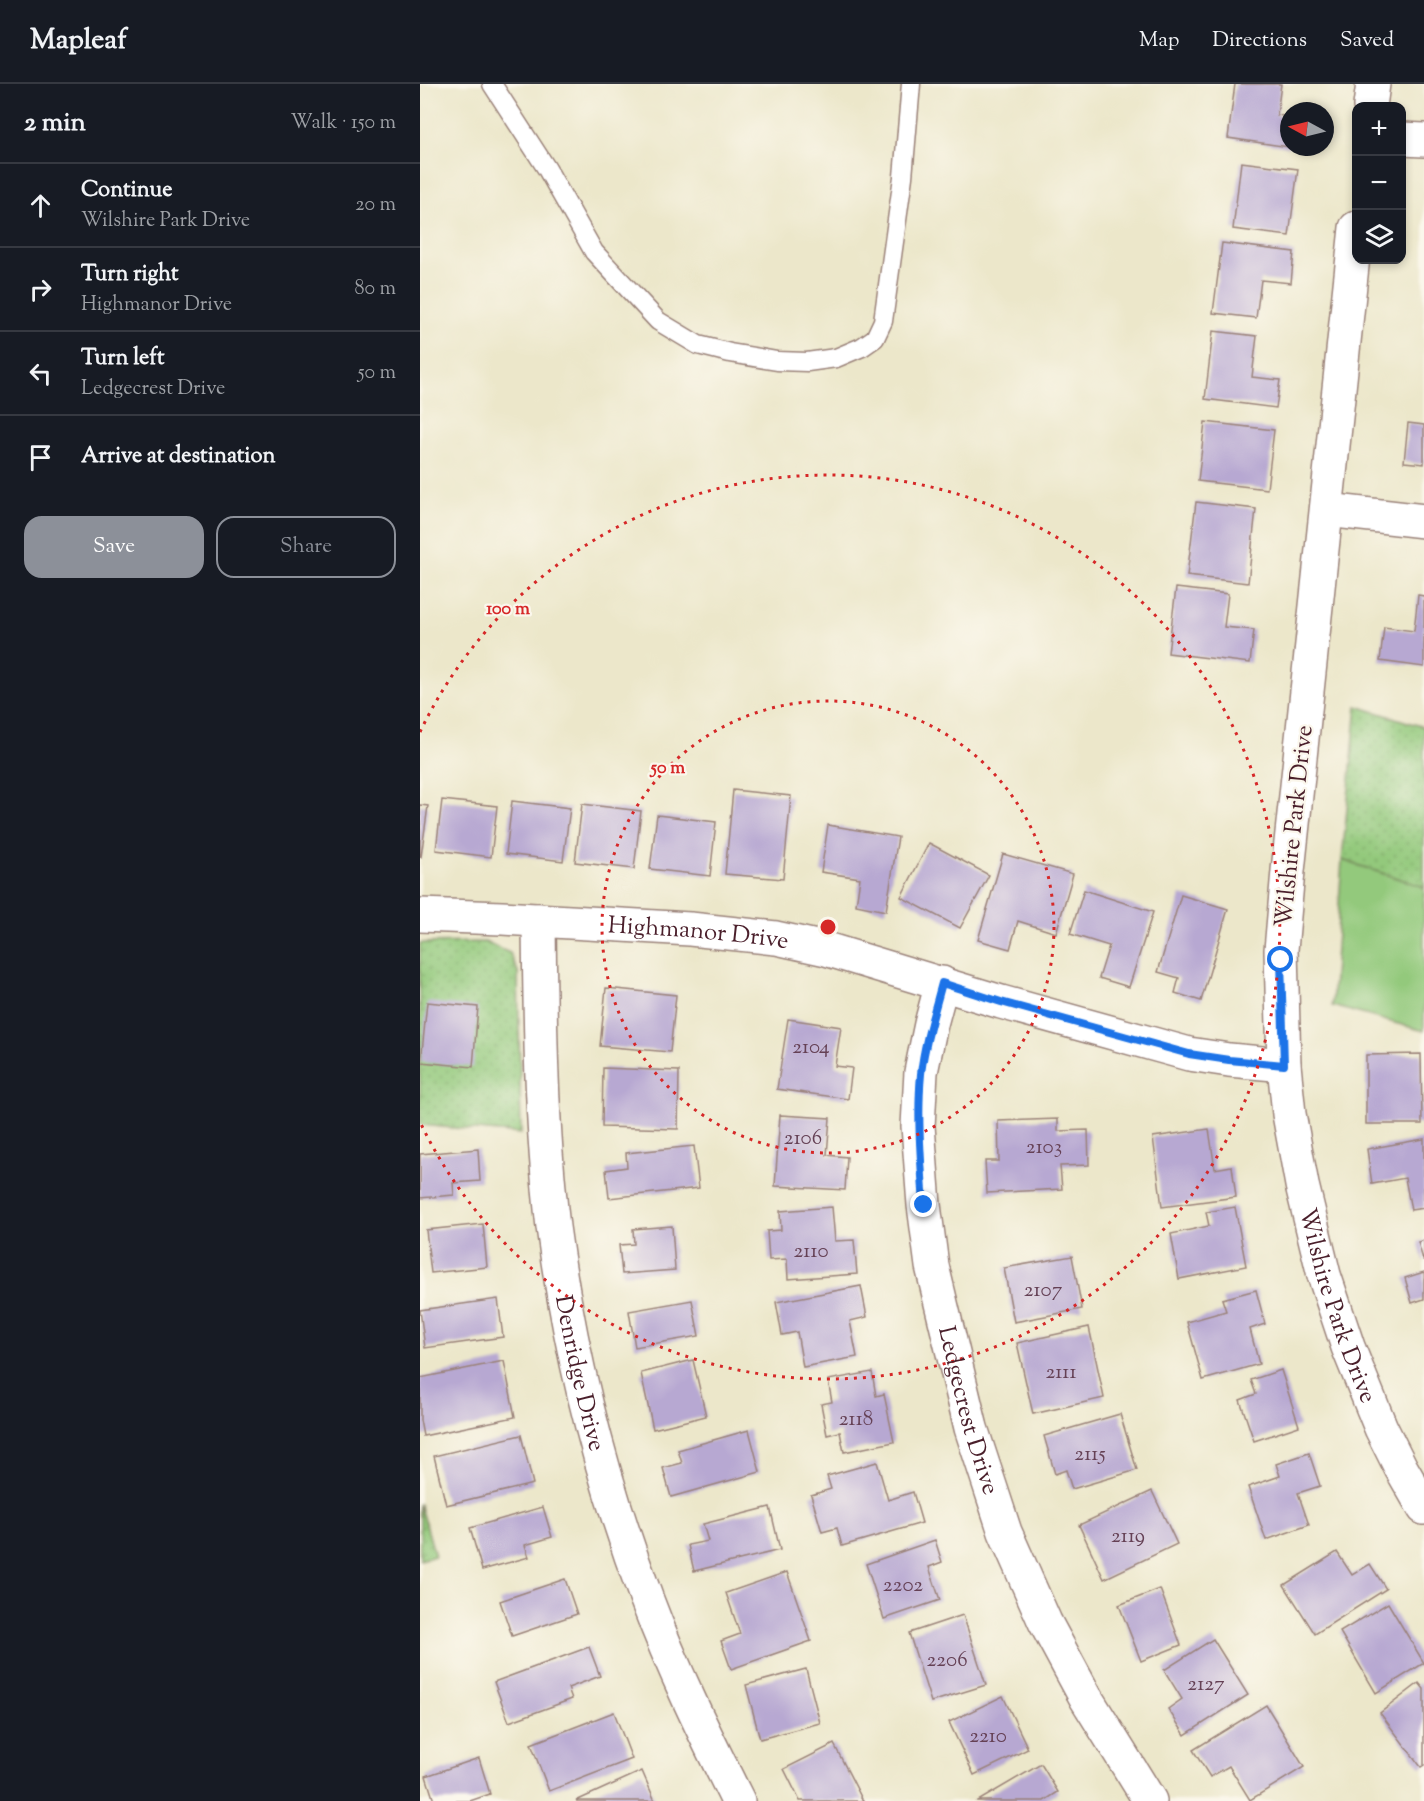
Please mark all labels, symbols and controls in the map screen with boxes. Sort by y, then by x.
text: Mapleaf [30,21,127,61]
text: Map [1139,26,1179,56]
text: Directions [1212,26,1307,56]
text: Saved [1340,26,1394,56]
north arrow [1280,102,1334,156]
map controls [1352,102,1406,264]
button: + [1352,102,1406,156]
text: 2 min [24,105,86,142]
text: Walk · 150 m [290,109,396,138]
button: − [1352,156,1406,210]
text: Continue [81,175,172,207]
icon: ahead [24,189,57,222]
text: 20 m [355,191,396,220]
text: Wilshire Park Drive [81,207,250,236]
button: layers [1352,210,1406,264]
text: Turn right [81,259,178,291]
icon: right [24,273,57,306]
text: 80 m [355,275,396,304]
text: Highmanor Drive [81,291,232,320]
text: Turn left [81,343,164,375]
icon: left [24,357,57,390]
text: 50 m [358,359,396,388]
text: Ledgecrest Drive [81,375,225,404]
icon: arrive [24,441,57,474]
text: Arrive at destination [81,441,276,473]
button: Save [24,516,204,578]
button: Share [216,516,396,578]
text: 100 m [486,597,530,623]
street label: Wilshire Park Drive [1267,723,1323,929]
text: 50 m [649,756,685,782]
street label: Highmanor Drive [607,909,792,959]
centre of rings [818,917,838,937]
route start [1267,946,1293,972]
house number: 2104 [792,1033,830,1063]
house number: 2106 [784,1124,822,1154]
house number: 2103 [1026,1133,1062,1163]
route end [910,1191,936,1217]
street label: Wilshire Park Drive [1289,1205,1384,1408]
house number: 2110 [793,1237,829,1267]
house number: 2107 [1024,1276,1063,1306]
street label: Denridge Drive [545,1293,613,1455]
street label: Ledgecrest Drive [928,1323,1007,1499]
house number: 2111 [1045,1358,1077,1388]
house number: 2118 [839,1405,873,1435]
house number: 2115 [1074,1440,1106,1470]
house number: 2119 [1111,1522,1145,1552]
house number: 2202 [883,1571,923,1601]
house number: 2206 [926,1646,968,1676]
house number: 2127 [1187,1670,1225,1700]
house number: 2210 [969,1722,1007,1752]

